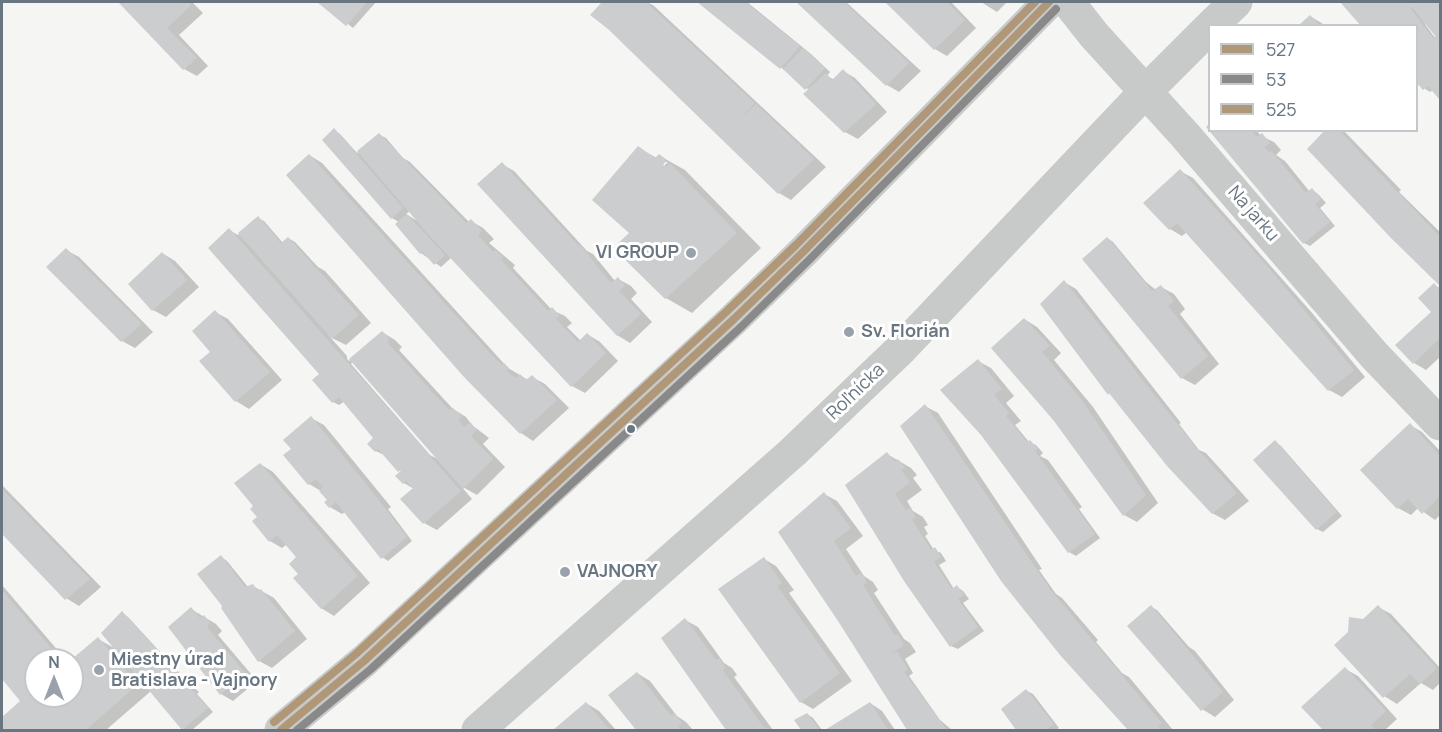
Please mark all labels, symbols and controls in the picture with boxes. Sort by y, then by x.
legend [1208,24,1418,132]
text: 527 [1266,37,1295,61]
text: 53 [1266,67,1286,91]
text: 525 [1266,97,1297,121]
street label: Na jarku [1223,182,1283,246]
place label: VI GROUP [596,242,679,264]
marker: VI GROUP [684,246,698,260]
place label: Sv. Florián [861,321,950,343]
marker: Sv. Florián [842,325,856,339]
street label: Roľnícka [823,359,889,425]
unlabelled marker [625,423,637,435]
place label: VAJNORY [577,561,657,583]
marker: VAJNORY [558,565,572,579]
north arrow [24,648,84,708]
place label: Miestny úrad Bratislava - Vajnory [111,649,277,692]
text: N [48,651,60,673]
marker: Miestny úrad Bratislava - Vajnory [92,663,106,677]

